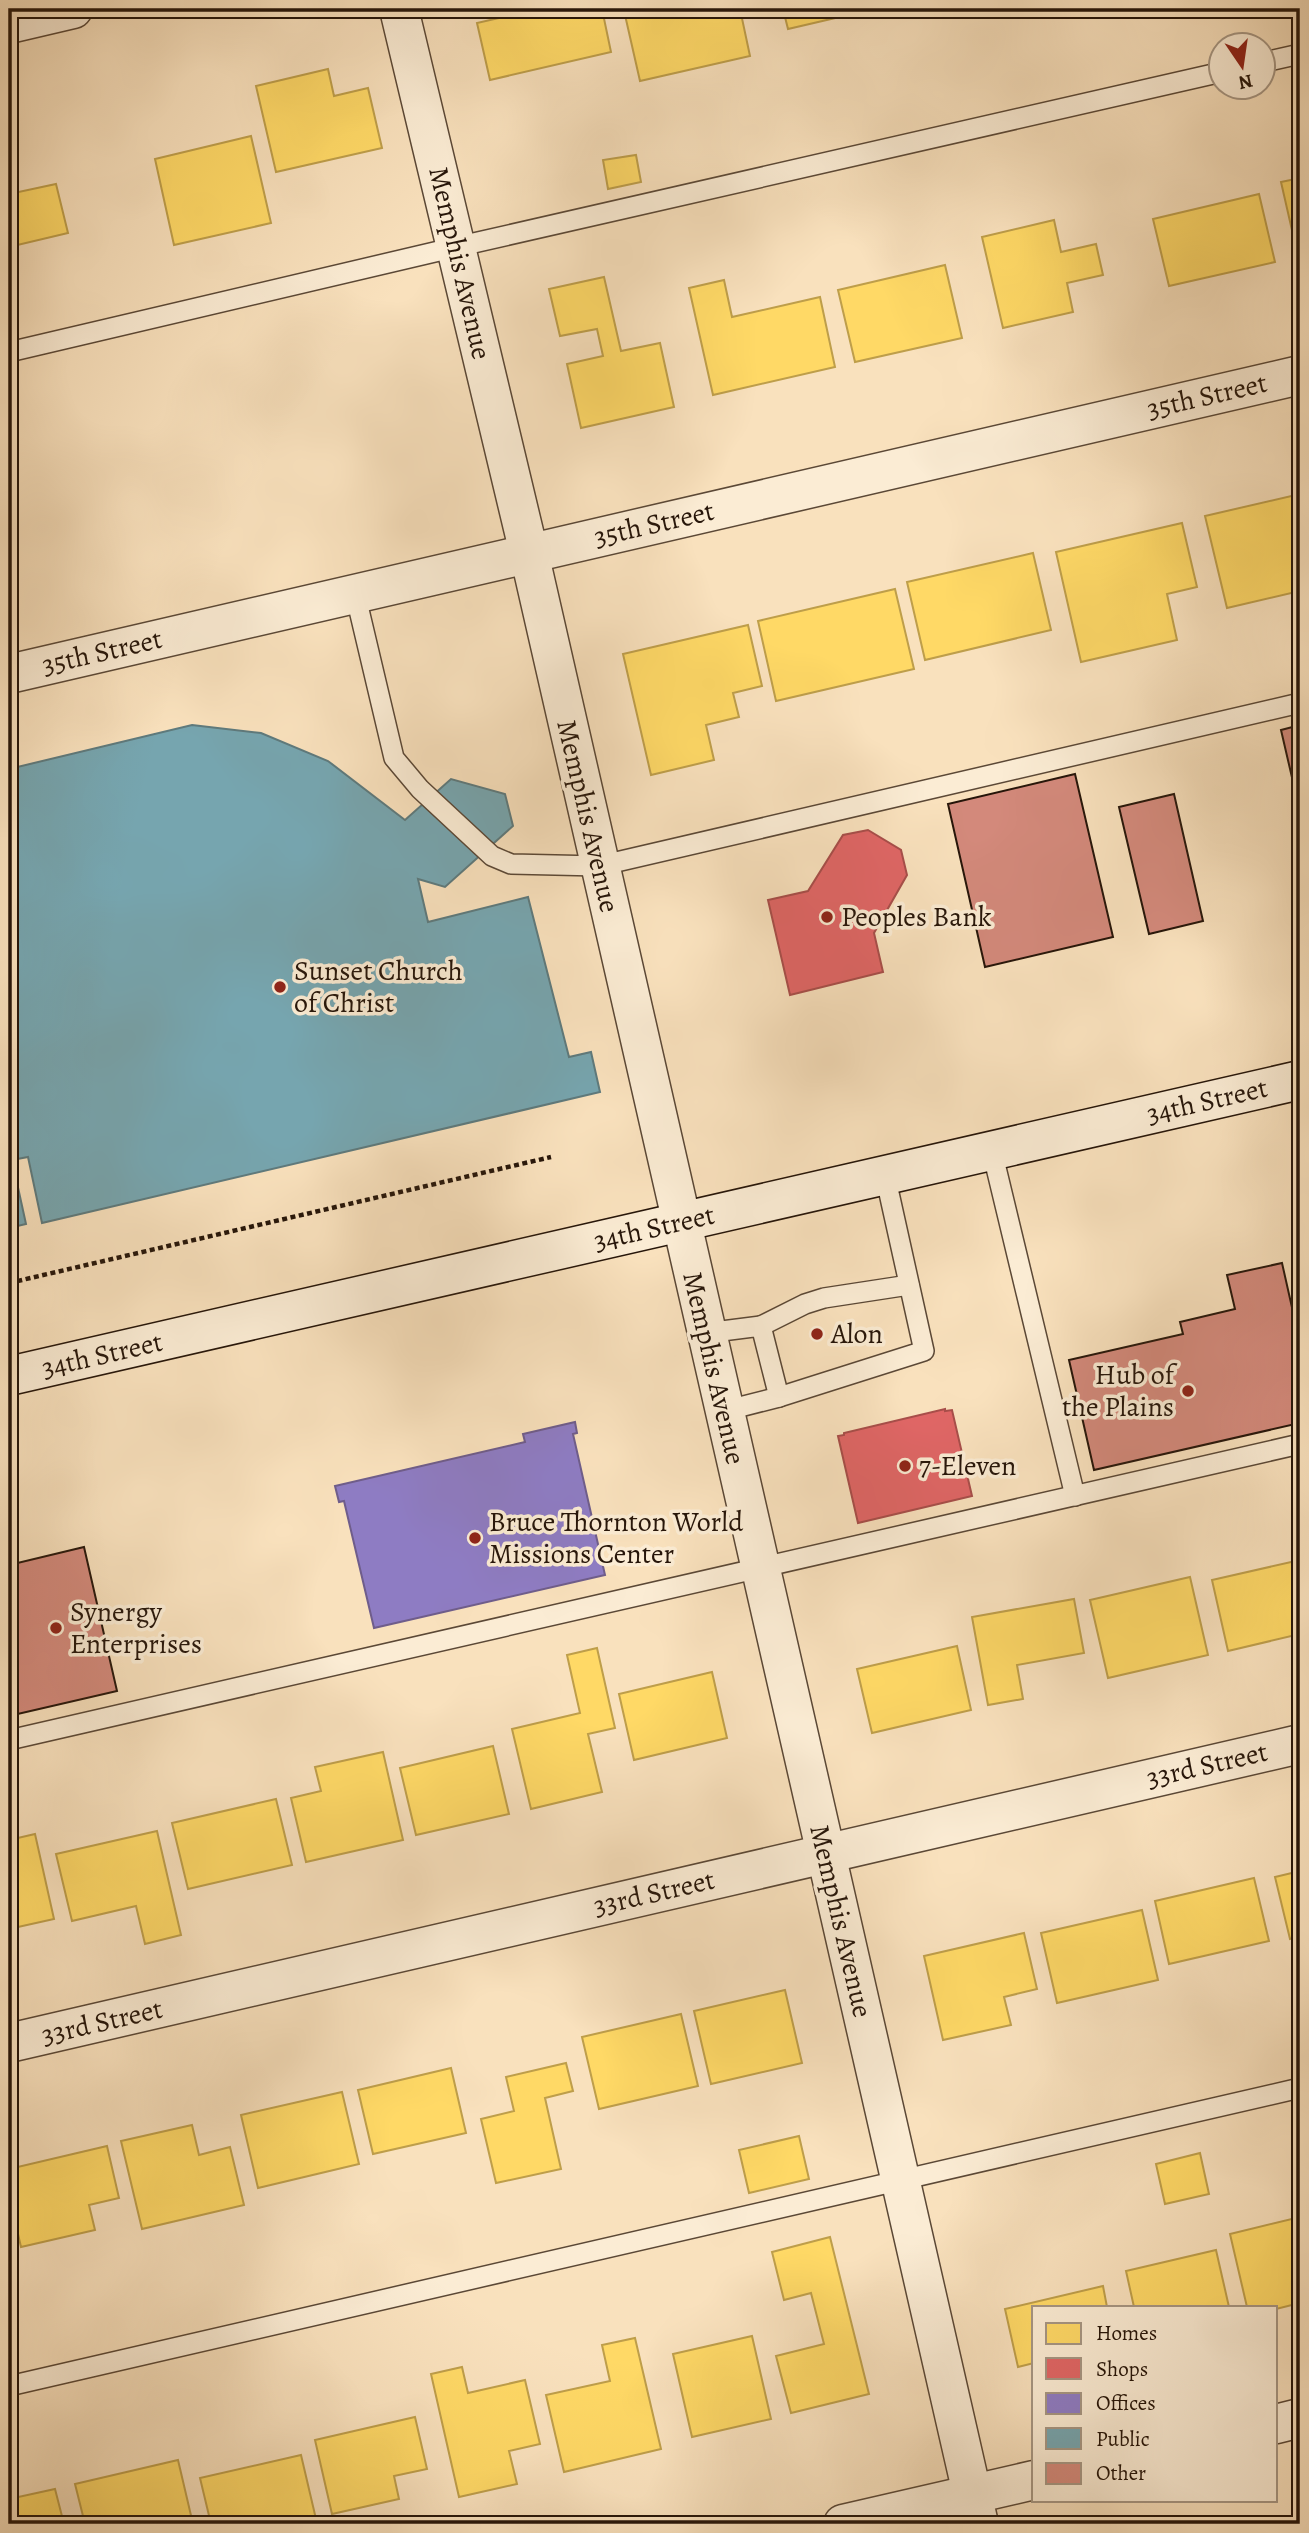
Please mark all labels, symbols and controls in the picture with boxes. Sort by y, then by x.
north arrow [1208,32,1278,102]
text: N [1236,67,1255,96]
street label: Memphis Avenue [419,163,501,363]
street label: 35th Street [1143,364,1271,428]
street label: 35th Street [590,492,718,556]
street label: 35th Street [38,620,166,684]
street label: Memphis Avenue [547,716,629,916]
place label: Peoples Bank [841,898,992,936]
marker: Peoples Bank [819,909,835,925]
place label: Sunset Church of Christ [294,952,463,1022]
marker: Sunset Church of Christ [272,979,288,995]
street label: 34th Street [1143,1069,1271,1133]
street label: 34th Street [590,1196,718,1260]
street label: Memphis Avenue [673,1268,755,1468]
place label: Alon [830,1315,883,1353]
street label: 34th Street [38,1323,166,1387]
marker: Alon [809,1326,825,1342]
place label: Hub of the Plains [1062,1356,1178,1426]
marker: Hub of the Plains [1180,1383,1196,1399]
place label: 7-Eleven [919,1447,1016,1485]
marker: 7-Eleven [897,1458,913,1474]
place label: Bruce Thornton World Missions Center [489,1503,744,1573]
marker: Bruce Thornton World Missions Center [467,1530,483,1546]
place label: Synergy Enterprises [70,1593,202,1663]
marker: Synergy Enterprises [48,1620,64,1636]
street label: 33rd Street [1143,1733,1271,1797]
street label: Memphis Avenue [800,1821,882,2021]
street label: 33rd Street [590,1861,718,1925]
street label: 33rd Street [38,1990,166,2054]
legend [1032,2306,1278,2502]
text: Homes [1096,2319,1157,2347]
text: Shops [1096,2355,1148,2383]
text: Offices [1096,2389,1156,2417]
text: Public [1096,2425,1150,2453]
text: Other [1096,2459,1146,2487]

